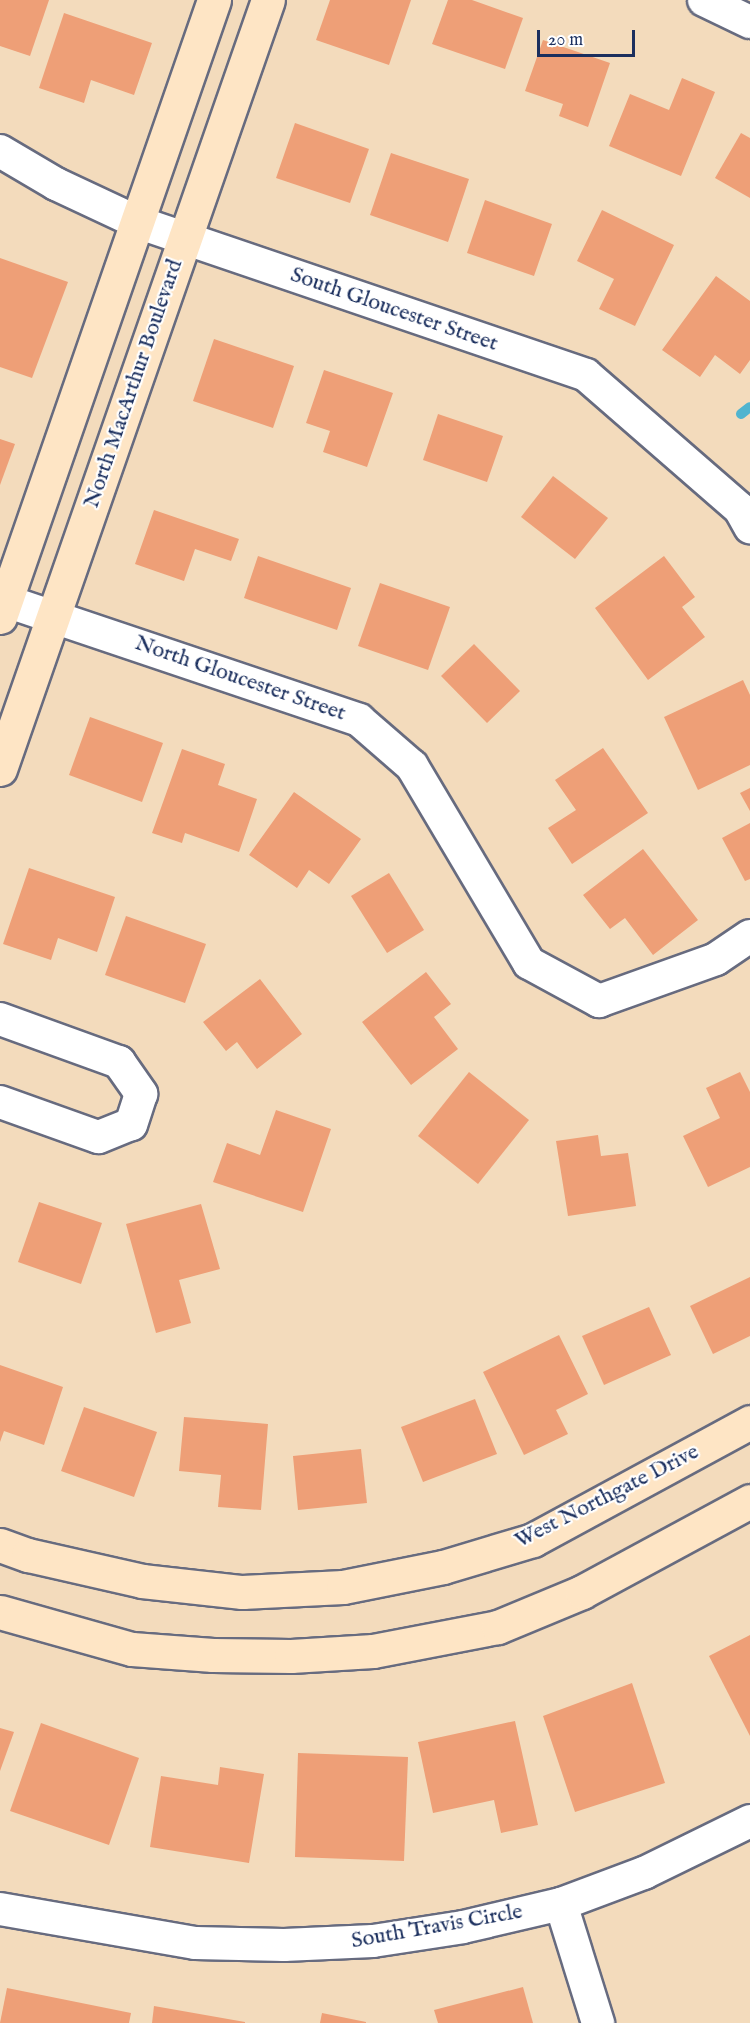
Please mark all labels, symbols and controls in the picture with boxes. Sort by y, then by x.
scale bar [540,18,638,56]
text: 20 m [548,29,583,52]
street label: North MacArthur Boulevard [79,256,189,512]
street label: South Gloucester Street [287,262,501,358]
street label: North Gloucester Street [131,630,349,728]
street label: West Northgate Drive [511,1439,703,1555]
street label: South Travis Circle [349,1899,525,1955]

